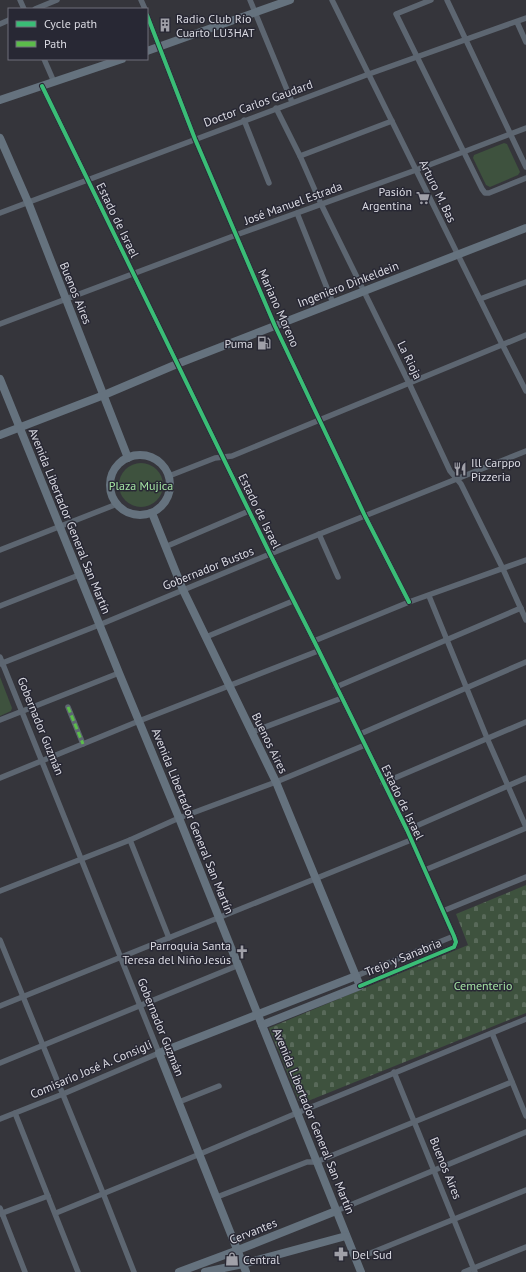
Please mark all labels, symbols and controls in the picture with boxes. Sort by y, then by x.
legend [8,8,148,60]
place label: Radio Club Río Cuarto LU3HAT [176,11,255,40]
text: Cycle path [44,16,97,31]
building icon: Radio Club Río Cuarto LU3HAT [157,17,173,33]
text: Path [44,36,67,51]
street label: Doctor Carlos Gaudard [201,76,315,130]
street label: Arturo M. Bas [416,157,460,225]
street label: José Manuel Estrada [241,178,344,228]
street label: Estado de Israel [93,180,143,260]
place label: Pasión Argentina [362,184,412,213]
supermarket icon: Pasión Argentina [415,190,431,206]
street label: Ingeniero Dinkeldein [295,258,401,310]
street label: Buenos Aires [57,260,95,326]
street label: Mariano Moreno [255,267,303,349]
fuel station icon: Puma [256,335,272,351]
place label: Puma [225,336,253,351]
street label: La Rioja [394,338,426,382]
street label: Avenida Libertador General San Martín [26,426,114,616]
place label: Ill Carppo Pizzeria [471,455,521,484]
restaurant icon: Ill Carppo Pizzeria [452,461,468,477]
street label: Estado de Israel [235,471,285,551]
park label: Plaza Mujica [109,478,173,493]
street label: Gobernador Bustos [160,543,256,593]
street label: Gobernador Guzmán [14,675,68,777]
street label: Buenos Aires [249,710,291,776]
street label: Avenida Libertador General San Martín [149,726,237,916]
street label: Estado de Israel [378,762,428,842]
street label: Trejo y Sanabria [363,935,443,979]
place label: Parroquia Santa Teresa del Niño Jesús [122,938,231,967]
church icon: Parroquia Santa Teresa del Niño Jesús [234,944,250,960]
street label: Gobernador Guzmán [134,976,188,1078]
park label: Cementerio [454,978,512,993]
street label: Avenida Libertador General San Martín [270,1026,358,1216]
street label: Comisario José A. Consigli [28,1037,154,1101]
street label: Buenos Aires [427,1135,465,1201]
street label: Cervantes [227,1215,279,1247]
pharmacy icon: Del Sud [333,1246,349,1262]
place label: Del Sud [352,1247,392,1262]
shop icon: Central [224,1251,240,1267]
place label: Central [243,1252,280,1267]

